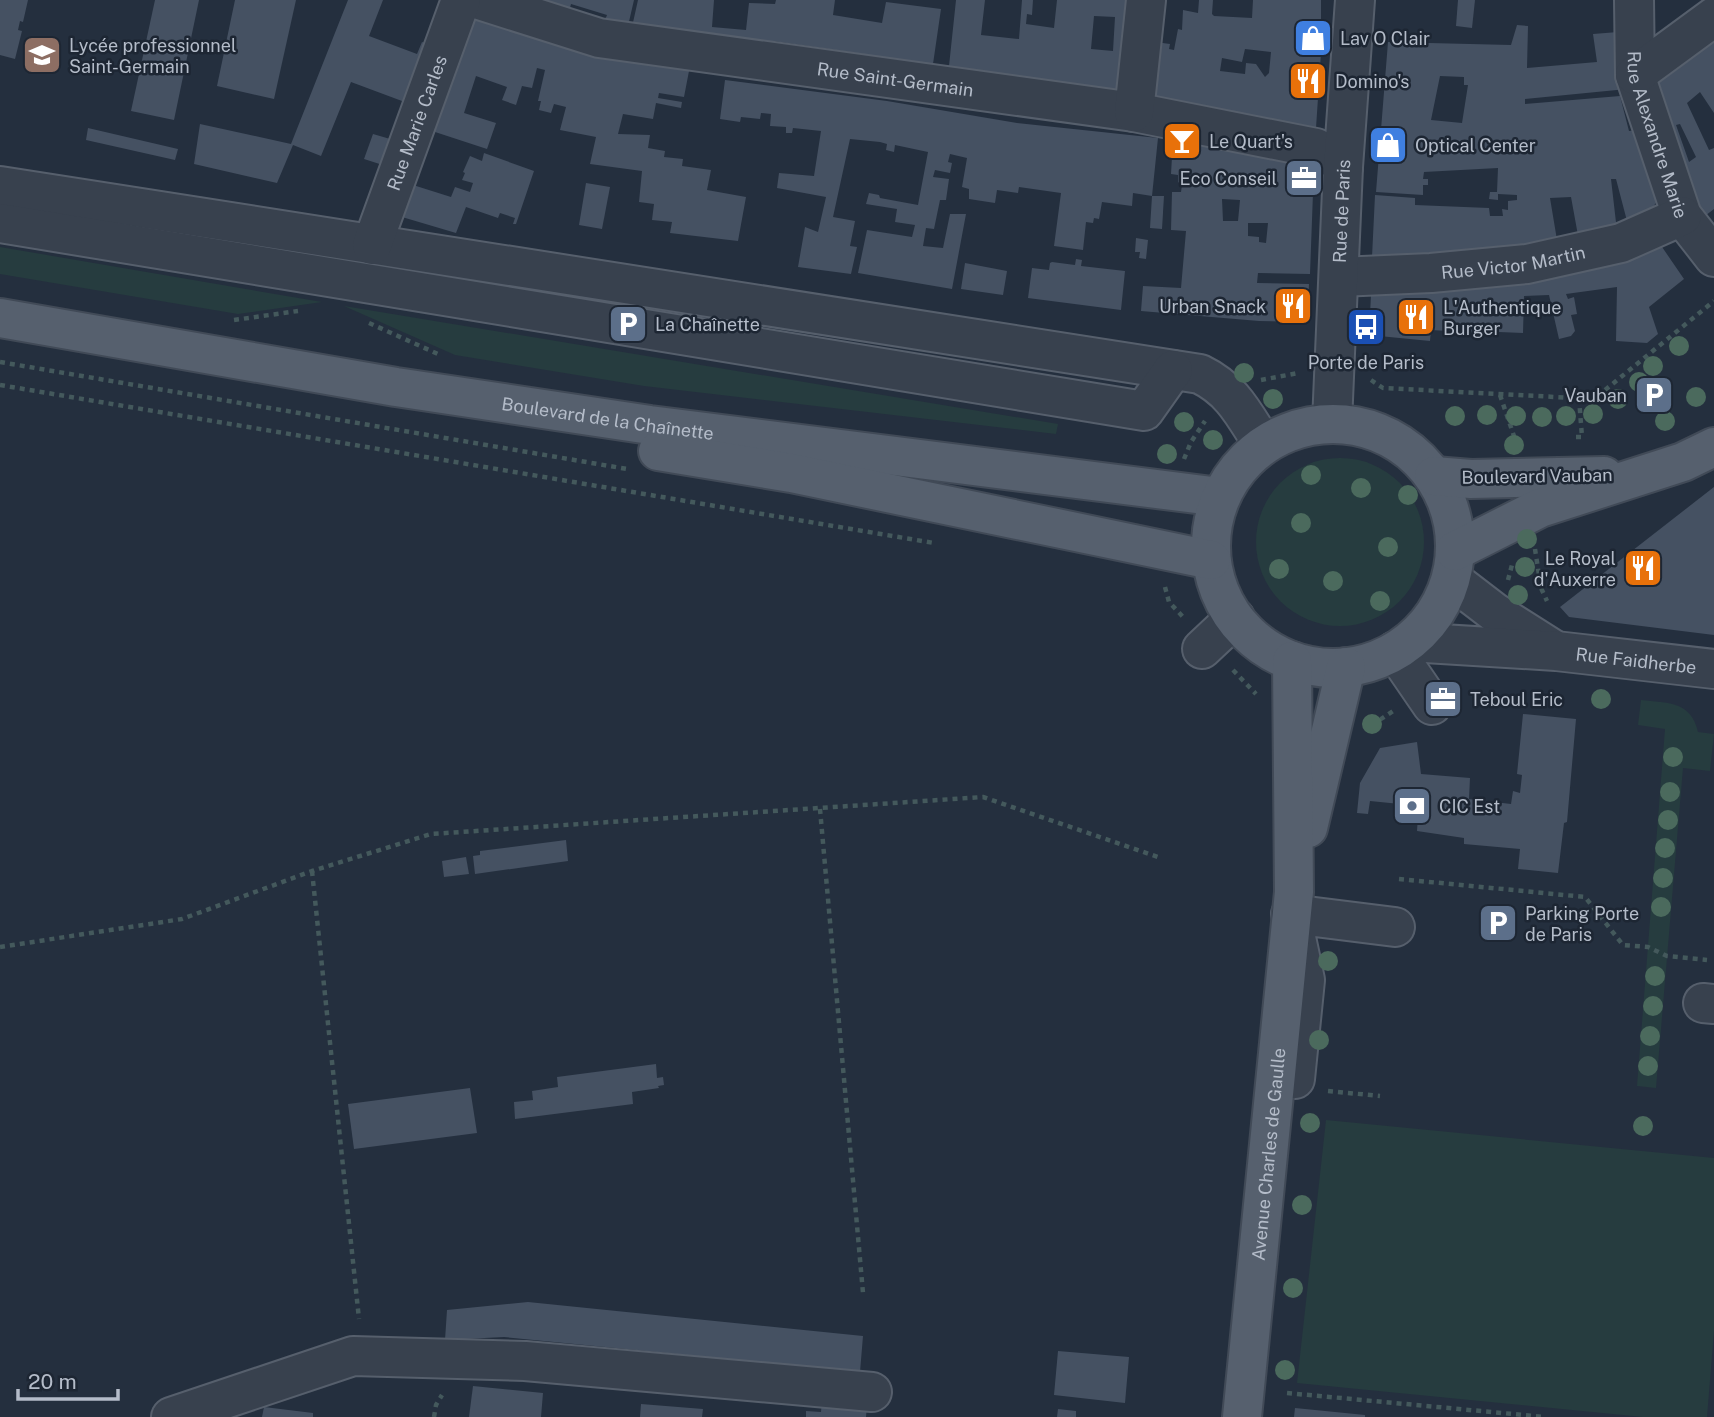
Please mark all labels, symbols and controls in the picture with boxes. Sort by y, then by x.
shop icon: Lav O Clair [1292,17,1334,59]
place label: Lav O Clair [1340,28,1430,49]
school or university icon: Lycée professionnel Saint-Germain [21,34,63,76]
place label: Lycée professionnel Saint-Germain [69,35,236,77]
street label: Rue Alexandre Marie [1624,51,1692,221]
street label: Rue Marie Carles [382,52,451,193]
street label: Rue Saint-Germain [816,58,975,100]
restaurant icon: Domino's [1287,60,1329,102]
place label: Domino's [1335,71,1409,92]
bar icon: Le Quart's [1161,120,1203,162]
shop icon: Optical Center [1367,124,1409,166]
place label: Le Quart's [1209,131,1293,152]
place label: Optical Center [1415,135,1536,156]
office icon: Eco Conseil [1283,157,1325,199]
street label: Rue de Paris [1328,159,1354,264]
place label: Eco Conseil [1180,168,1277,189]
street label: Rue Victor Martin [1440,241,1587,283]
restaurant icon: Urban Snack [1272,285,1314,327]
place label: Urban Snack [1159,296,1266,317]
restaurant icon: L'Authentique Burger [1395,296,1437,338]
place label: L'Authentique Burger [1443,297,1561,339]
parking icon: La Chaînette [607,303,649,345]
bus stop icon: Porte de Paris [1345,306,1387,348]
place label: La Chaînette [655,314,760,335]
place label: Porte de Paris [1308,352,1424,373]
parking icon: Vauban [1633,374,1675,416]
place label: Vauban [1564,385,1627,406]
street label: Boulevard de la Chaînette [500,392,715,443]
street label: Boulevard Vauban [1461,464,1613,488]
restaurant icon: Le Royal d'Auxerre [1622,547,1664,589]
place label: Le Royal d'Auxerre [1534,548,1616,590]
street label: Rue Faidherbe [1575,643,1698,677]
office icon: Teboul Eric [1422,678,1464,720]
place label: Teboul Eric [1470,689,1563,710]
bank icon: CIC Est [1391,785,1433,827]
place label: CIC Est [1439,796,1500,817]
parking icon: Parking Porte de Paris [1477,902,1519,944]
place label: Parking Porte de Paris [1525,903,1639,945]
street label: Avenue Charles de Gaulle [1247,1047,1289,1262]
scale bar [18,1358,117,1402]
text: 20 m [28,1369,77,1394]

